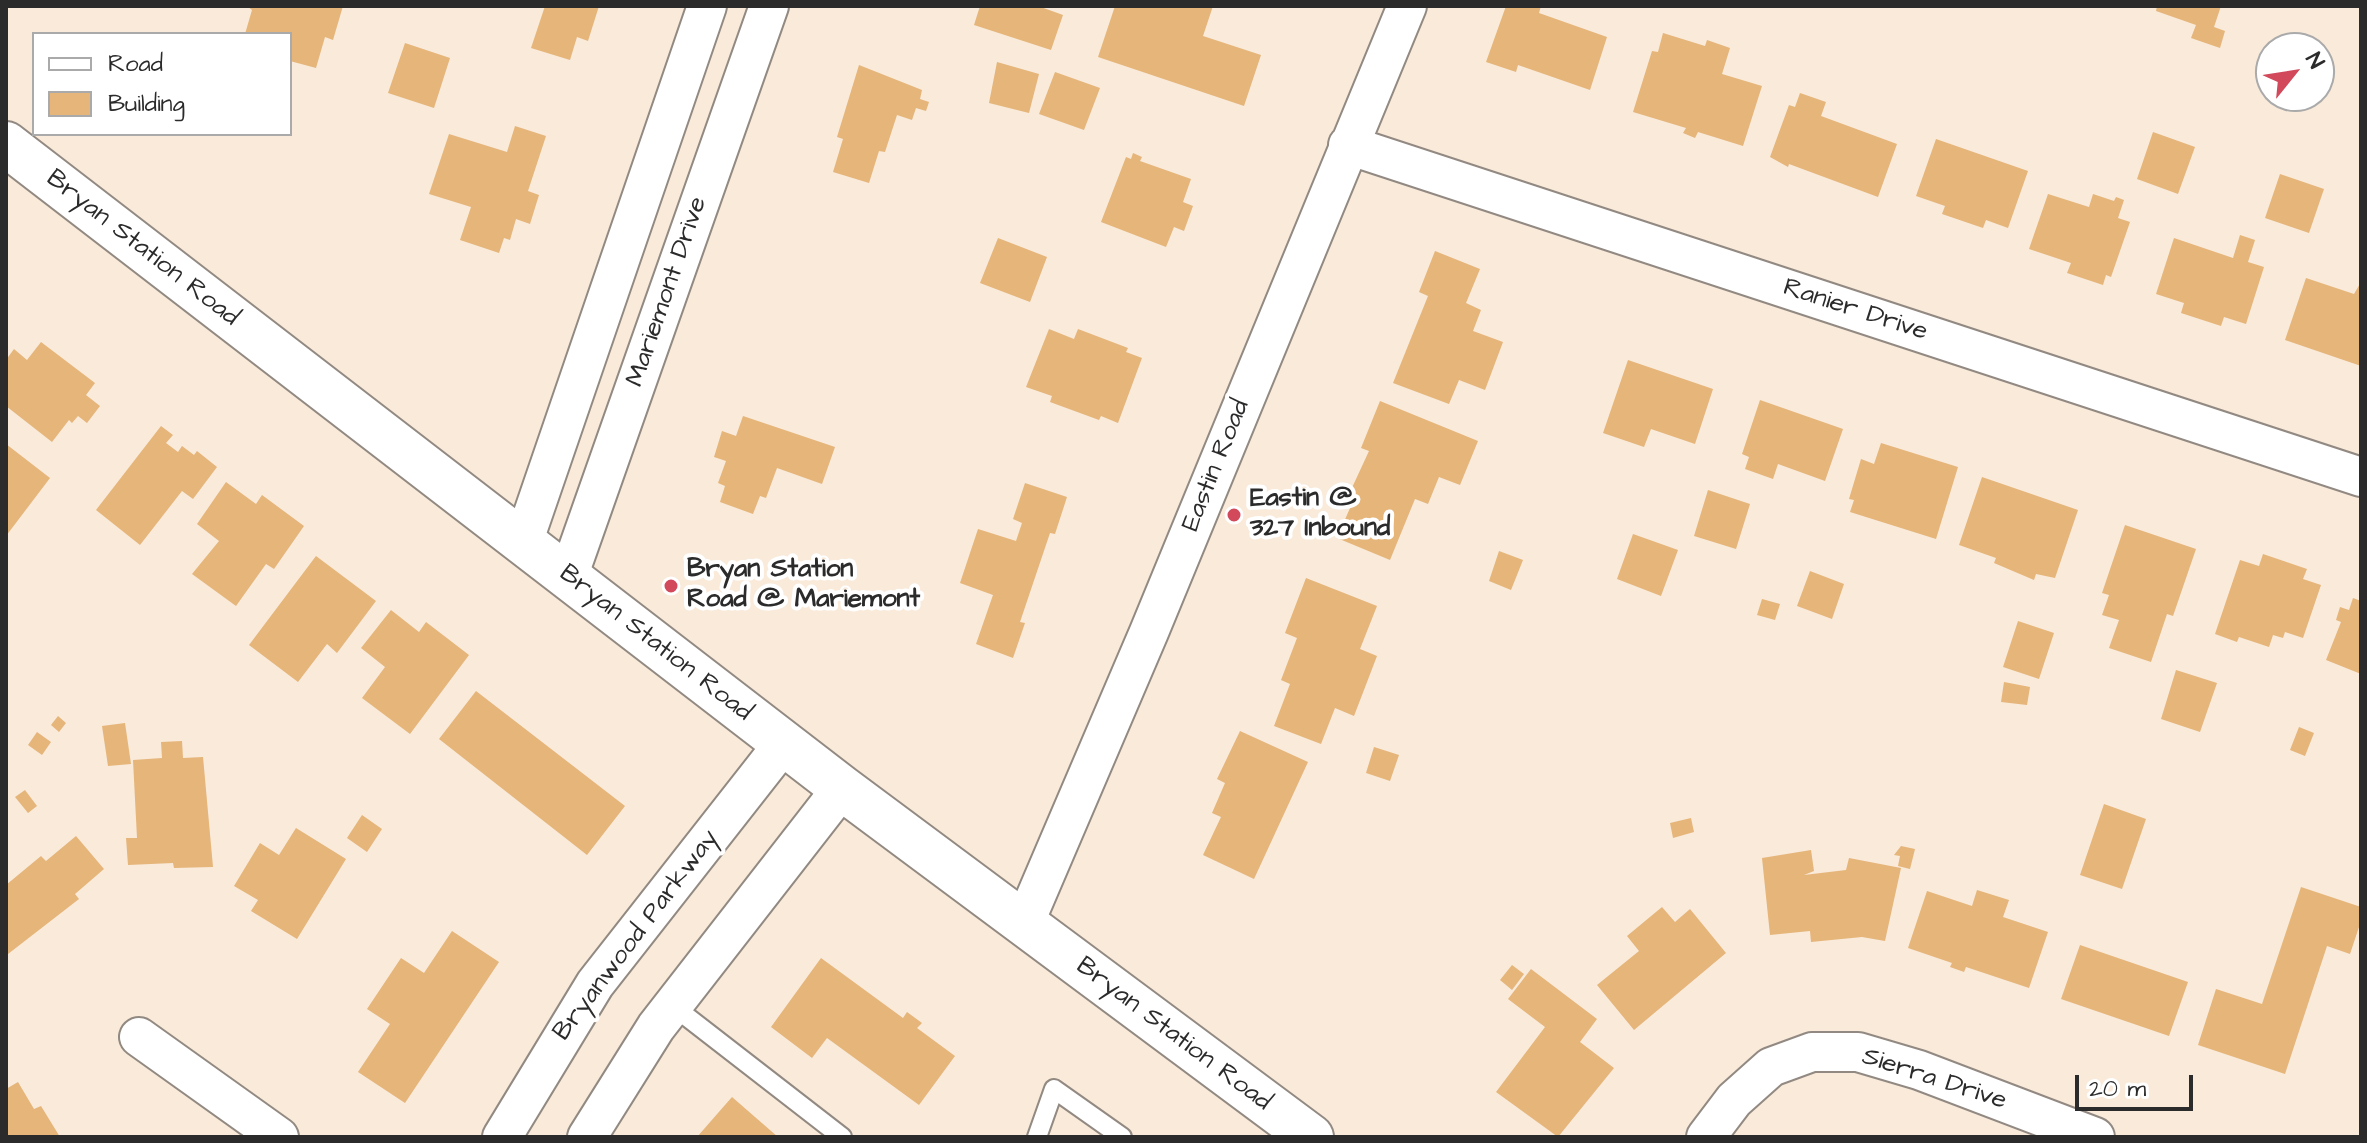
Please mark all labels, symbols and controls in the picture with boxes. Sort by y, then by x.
legend [32,32,292,136]
north arrow [2255,32,2335,112]
text: Road [108,47,163,81]
text: N [2298,47,2331,74]
text: Building [108,87,185,121]
street label: Bryan Station Road [39,164,245,334]
street label: Mariemont Drive [621,193,715,391]
street label: Ranier Drive [1779,273,1931,349]
street label: Eastin Road [1176,396,1258,536]
place label: Eastin @ 327 Inbound [1250,484,1390,546]
marker: Eastin @ 327 Inbound [1225,506,1243,524]
place label: Bryan Station Road @ Mariemont [687,555,920,616]
street label: Bryan Station Road [552,559,758,729]
marker: Bryan Station Road @ Mariemont [662,577,680,595]
street label: Bryanwood Parkway [548,824,726,1048]
street label: Bryan Station Road [1069,951,1277,1119]
street label: Sierra Drive [1858,1042,2010,1118]
scale bar [2079,1059,2197,1109]
text: 20 m [2089,1072,2146,1106]

